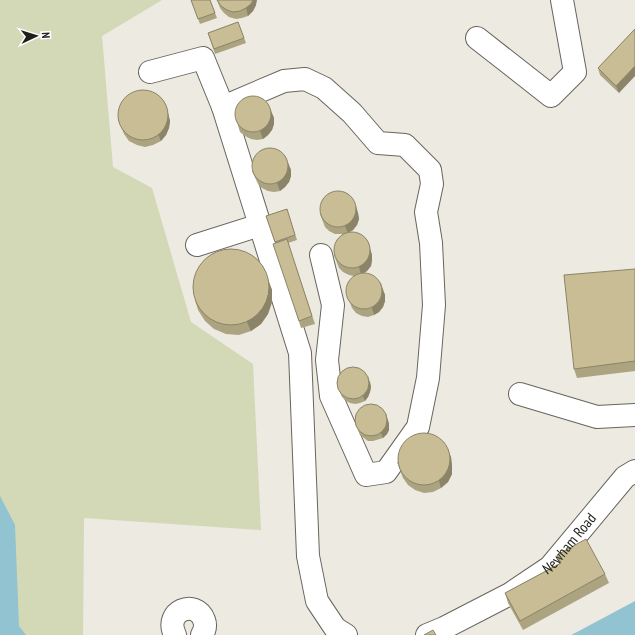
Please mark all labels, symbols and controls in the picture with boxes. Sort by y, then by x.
north arrow [16,16,56,56]
text: N [39,32,53,39]
street label: Newham Road [539,509,600,578]

